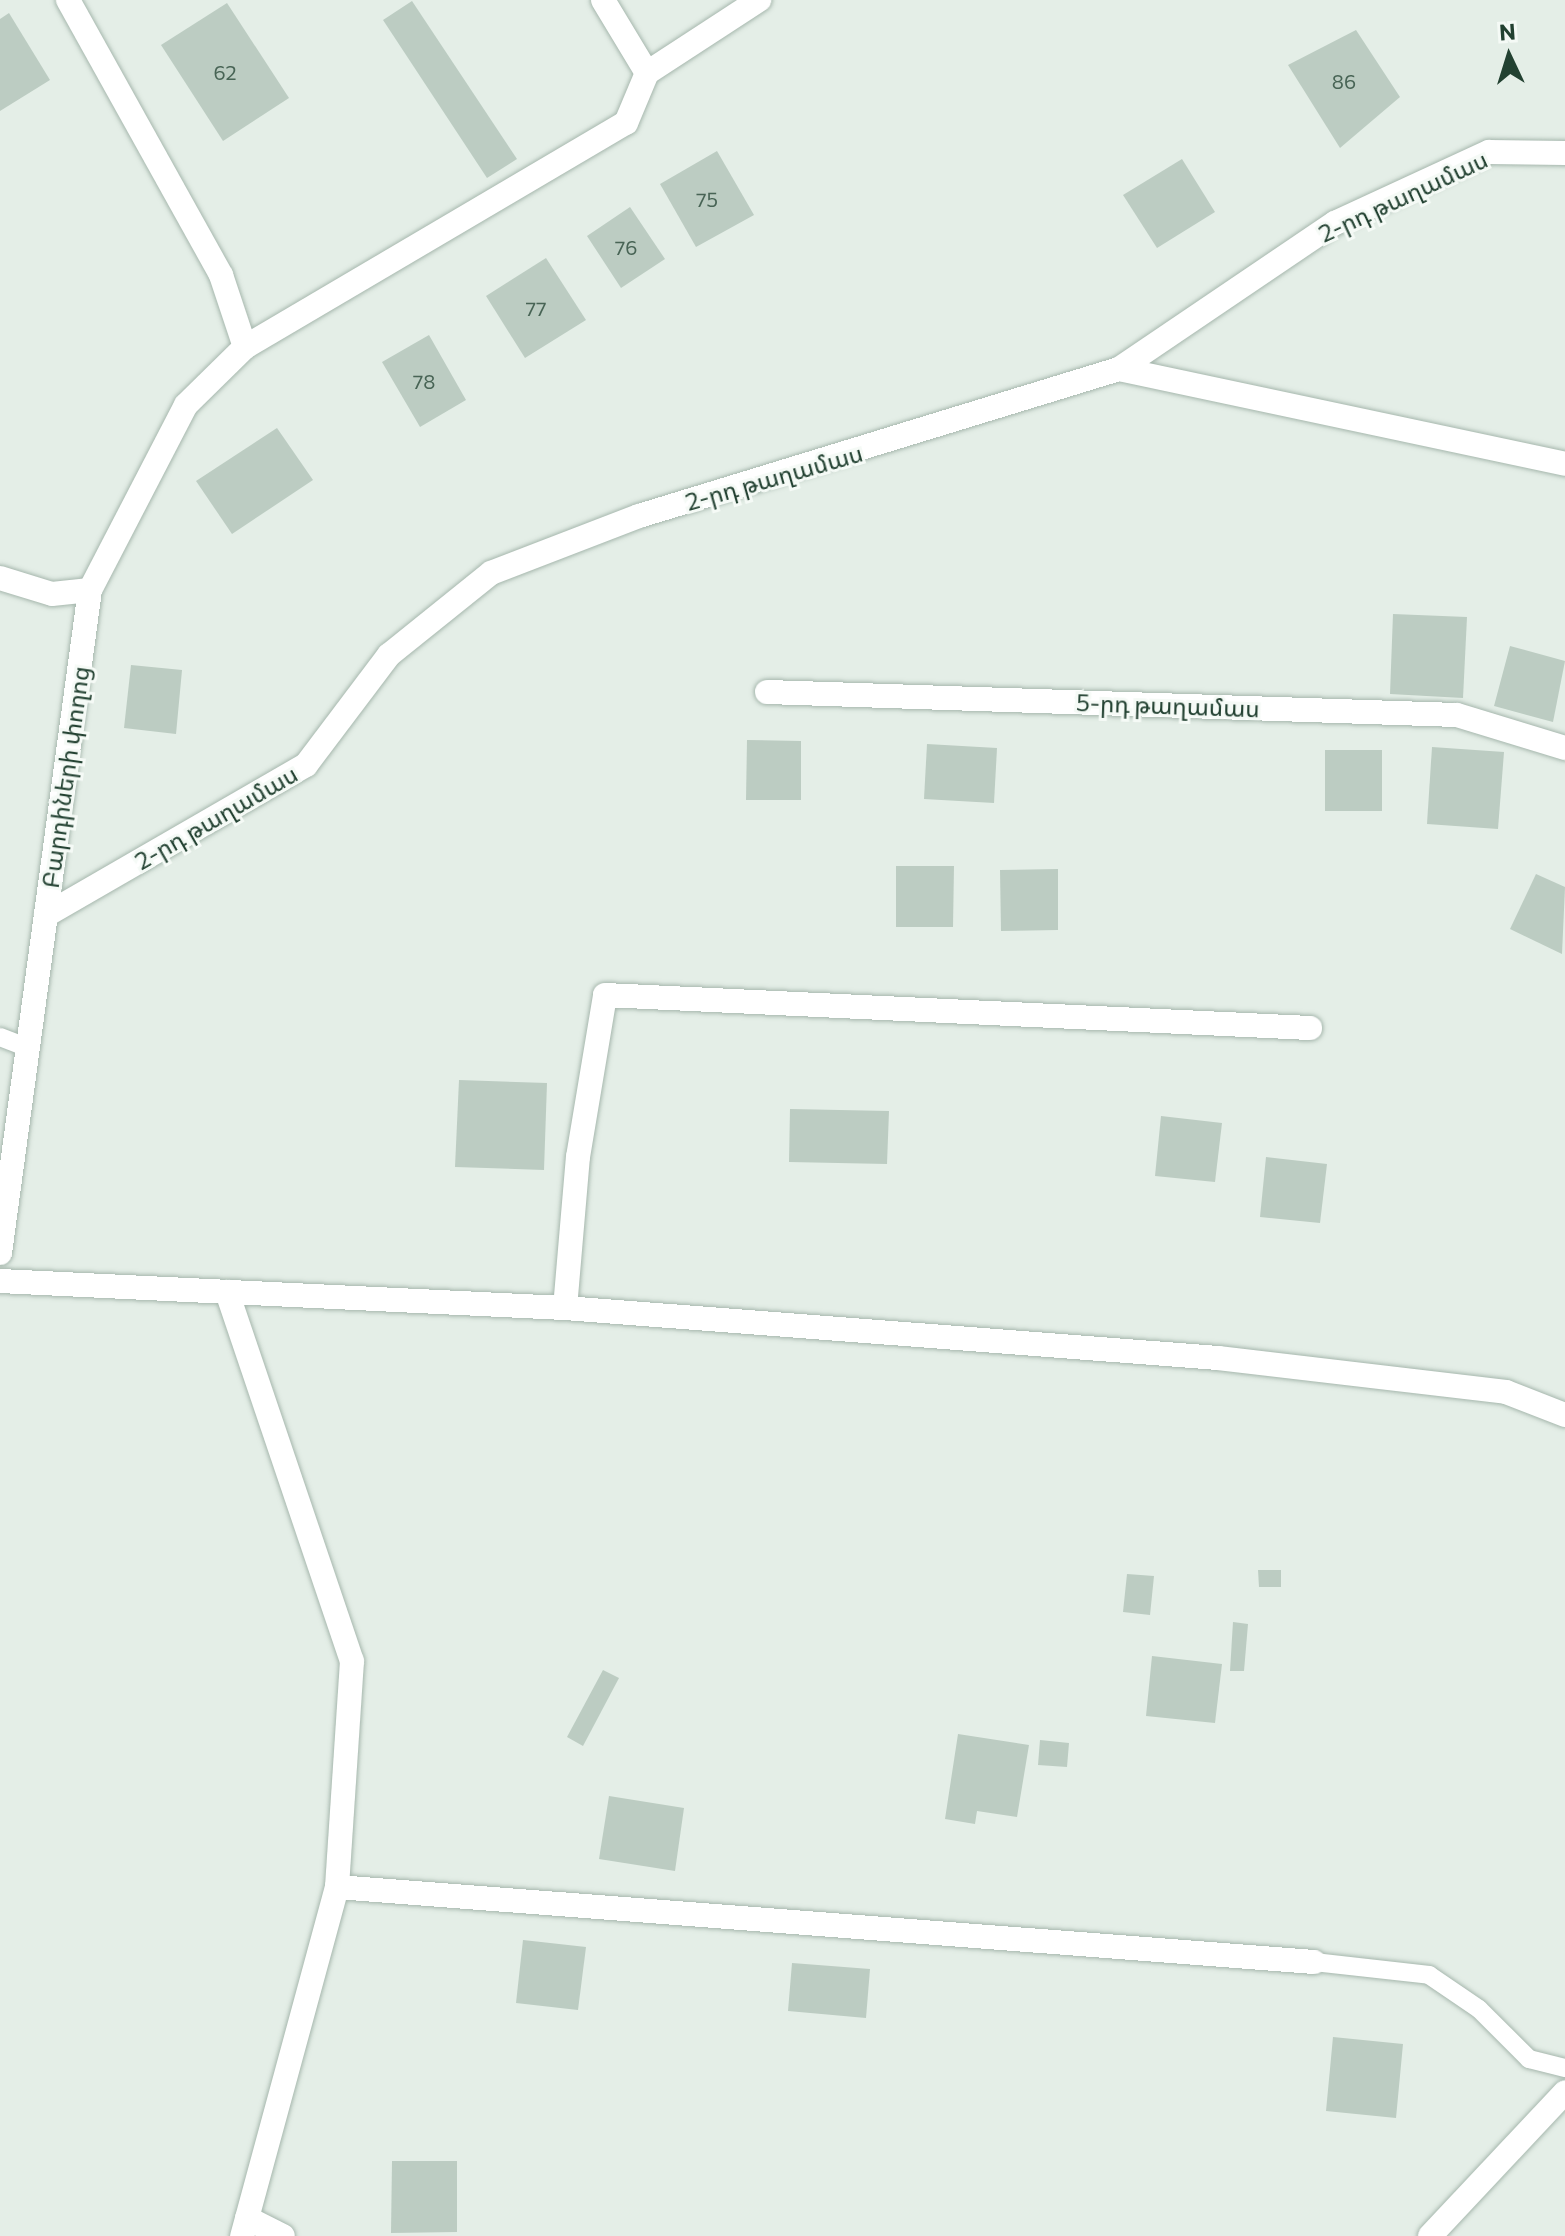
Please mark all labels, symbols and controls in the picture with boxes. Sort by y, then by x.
north arrow [1469,16,1549,96]
text: N [1498,18,1516,46]
house number: 62 [213,60,237,84]
house number: 86 [1332,69,1356,93]
street label: 2-րդ թաղամաս [1314,144,1492,248]
house number: 75 [696,187,718,211]
house number: 76 [615,235,637,259]
house number: 77 [525,296,547,320]
house number: 78 [413,369,435,393]
street label: 2-րդ թաղամաս [682,438,866,516]
street label: Բարդիների փողոց [35,664,95,890]
street label: 5-րդ թաղամաս [1076,687,1260,723]
street label: 2-րդ թաղամաս [129,759,303,875]

